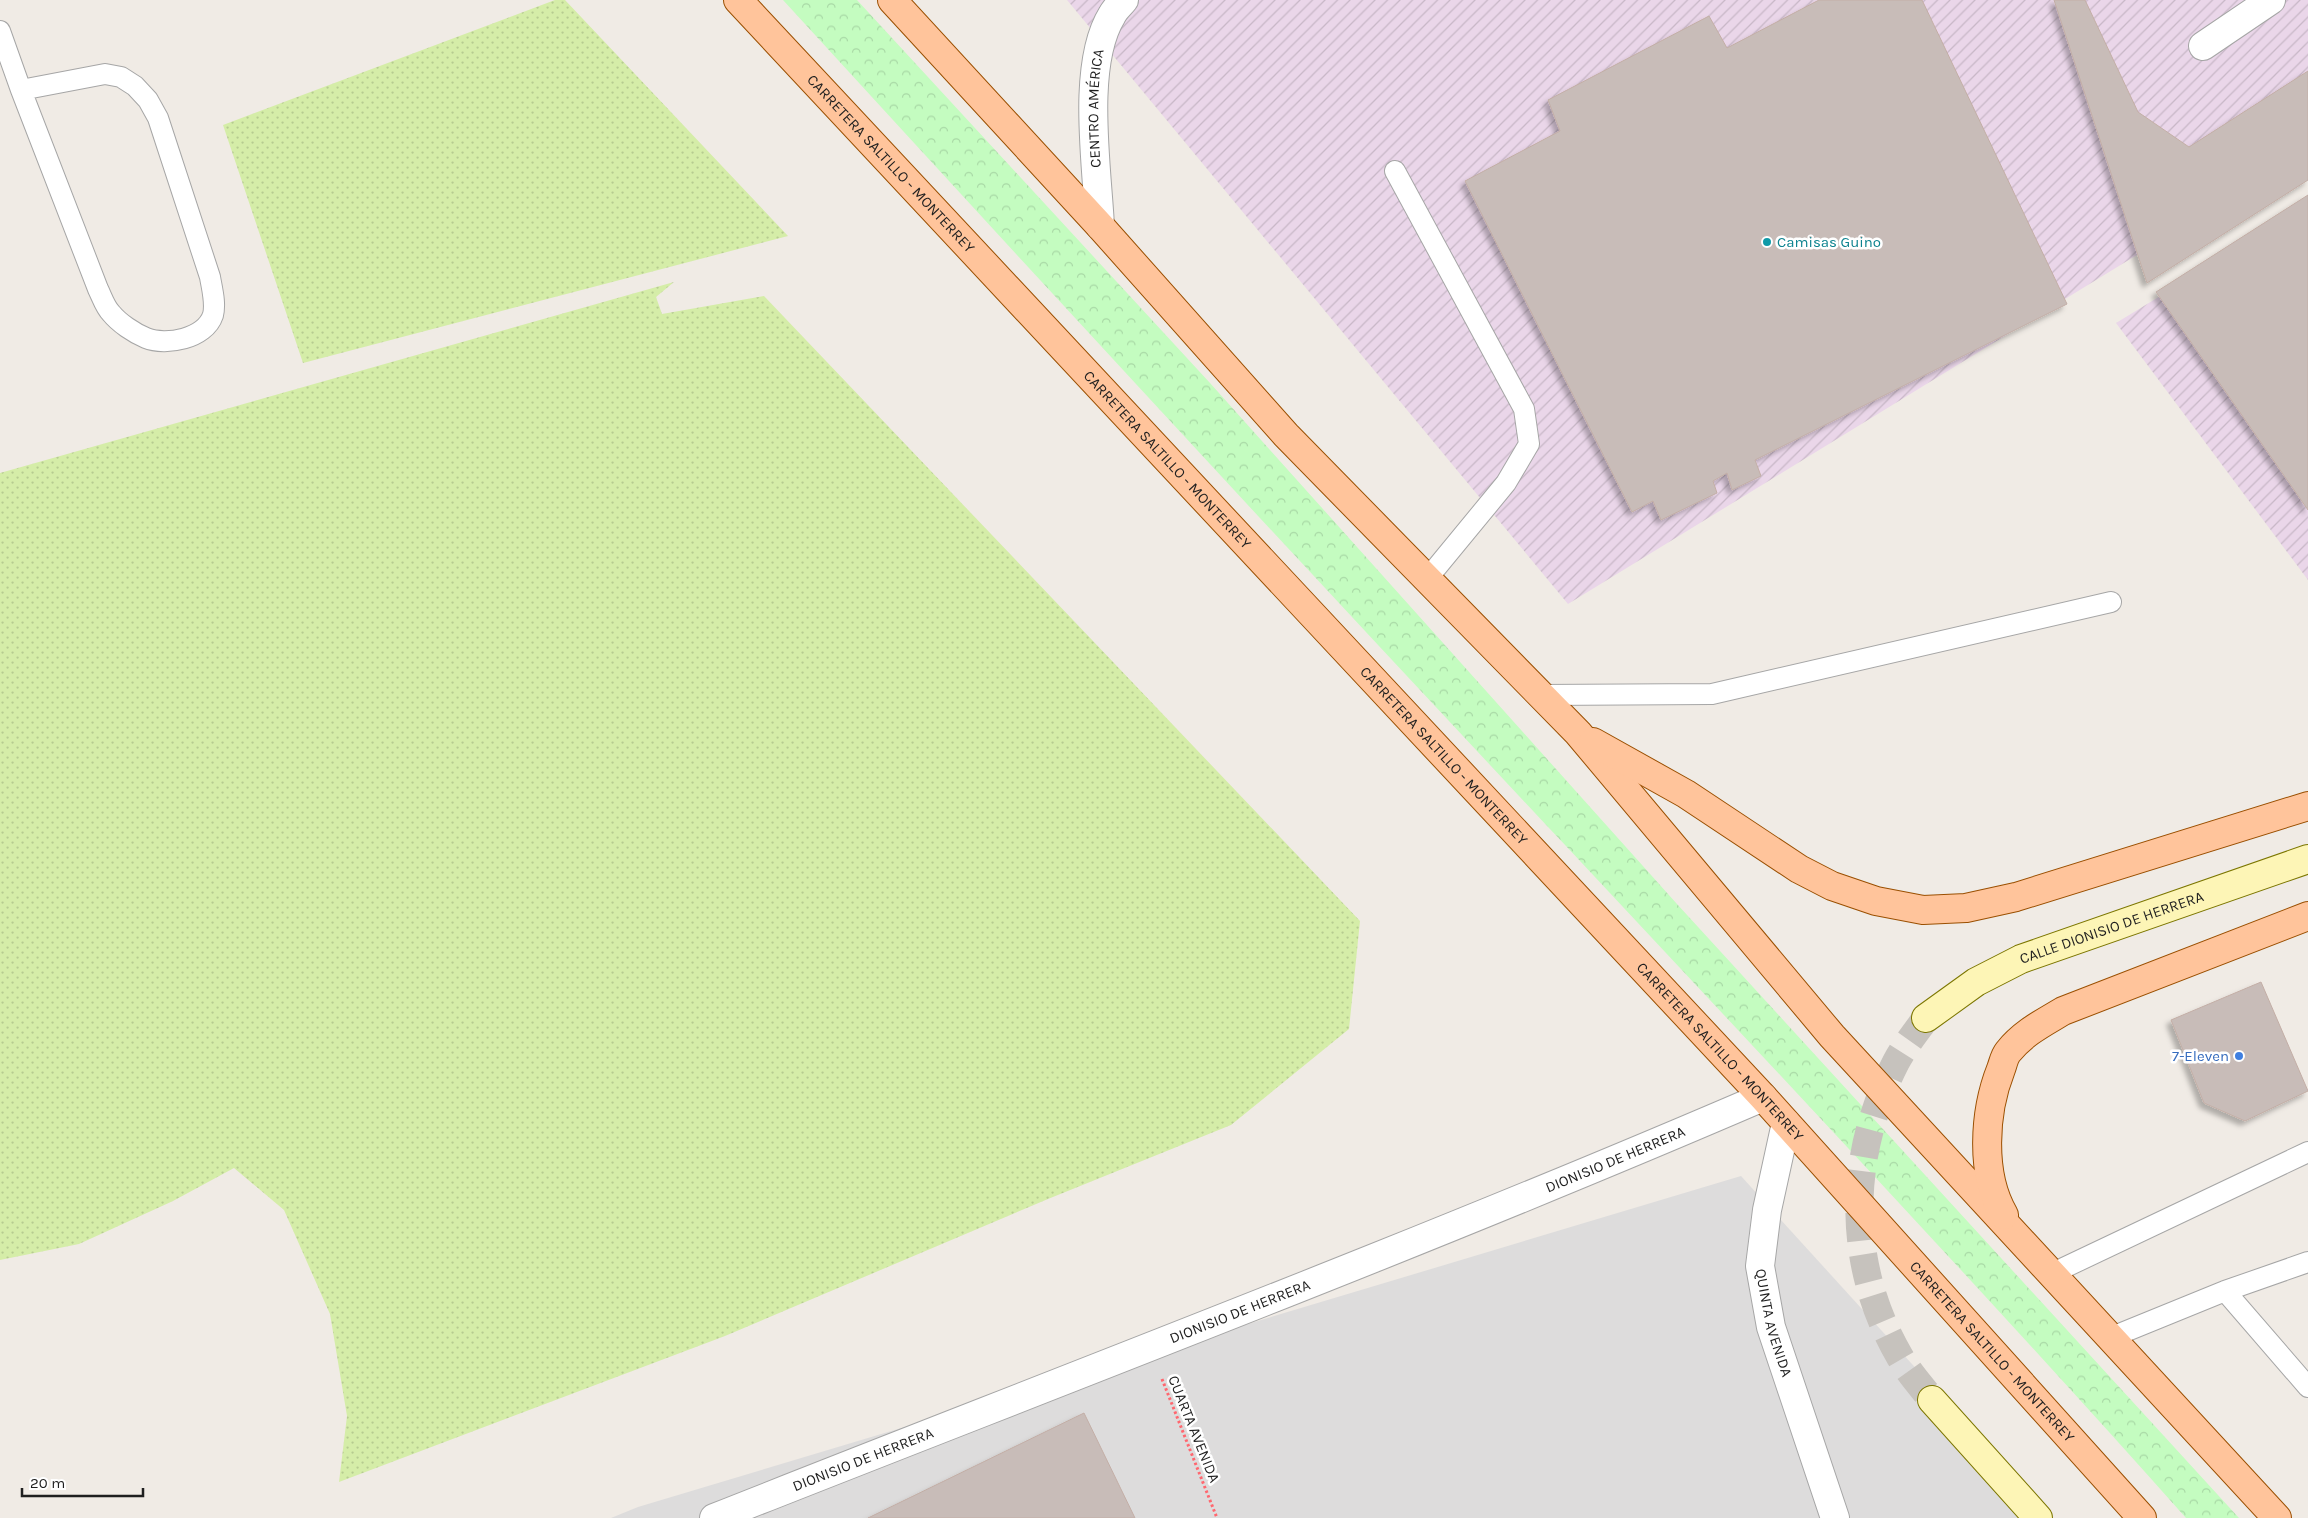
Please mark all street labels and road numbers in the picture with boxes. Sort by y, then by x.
street label: CENTRO AMÉRICA [1084,47,1108,168]
street label: CARRETERA SALTILLO - MONTERREY [803,71,979,257]
street label: CARRETERA SALTILLO - MONTERREY [1080,367,1256,553]
street label: CARRETERA SALTILLO - MONTERREY [1356,663,1532,849]
street label: CALLE DIONISIO DE HERRERA [2017,887,2206,968]
street label: CARRETERA SALTILLO - MONTERREY [1633,959,1808,1145]
street label: DIONISIO DE HERRERA [1543,1122,1688,1197]
street label: CARRETERA SALTILLO - MONTERREY [1906,1257,2079,1446]
street label: QUINTA AVENIDA [1752,1267,1796,1380]
street label: DIONISIO DE HERRERA [1167,1275,1313,1347]
street label: CUARTA AVENIDA [1164,1373,1224,1486]
street label: DIONISIO DE HERRERA [790,1424,936,1495]

